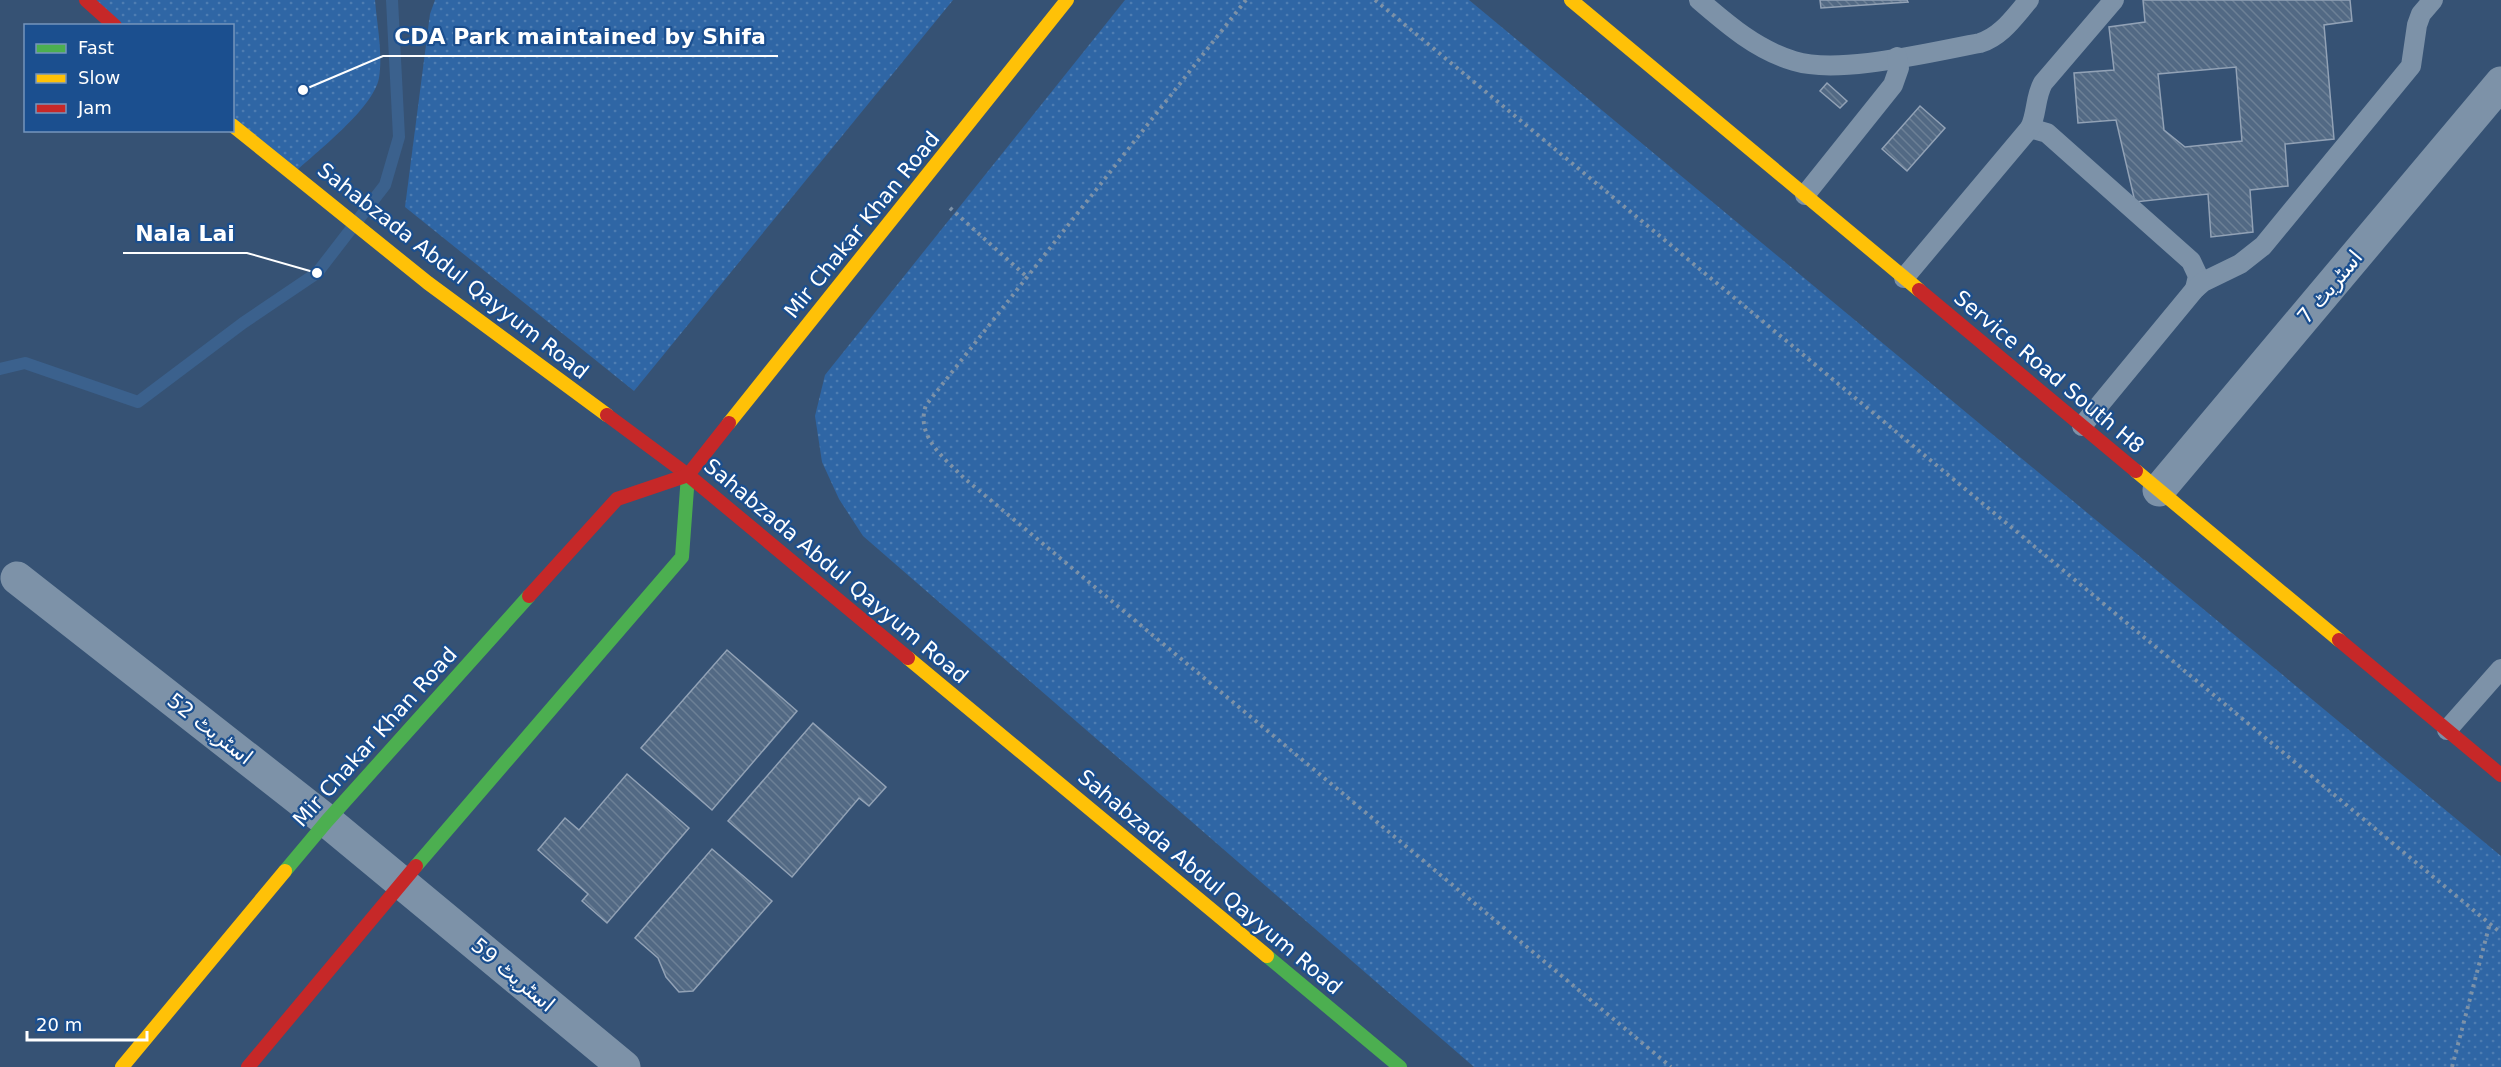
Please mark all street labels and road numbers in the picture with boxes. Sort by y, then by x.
street label: Mir Chakar Khan Road [779,127,945,323]
street label: Sahabzada Abdul Qayyum Road [313,158,593,384]
street label: اسٹریٹ 7 [2293,246,2367,328]
street label: Service Road South H8 [1949,286,2149,458]
street label: Sahabzada Abdul Qayyum Road [699,454,973,688]
street label: Mir Chakar Khan Road [288,643,462,831]
street label: اسٹریٹ 52 [163,688,257,770]
street label: Sahabzada Abdul Qayyum Road [1073,765,1347,999]
street label: اسٹریٹ 59 [467,933,559,1017]

